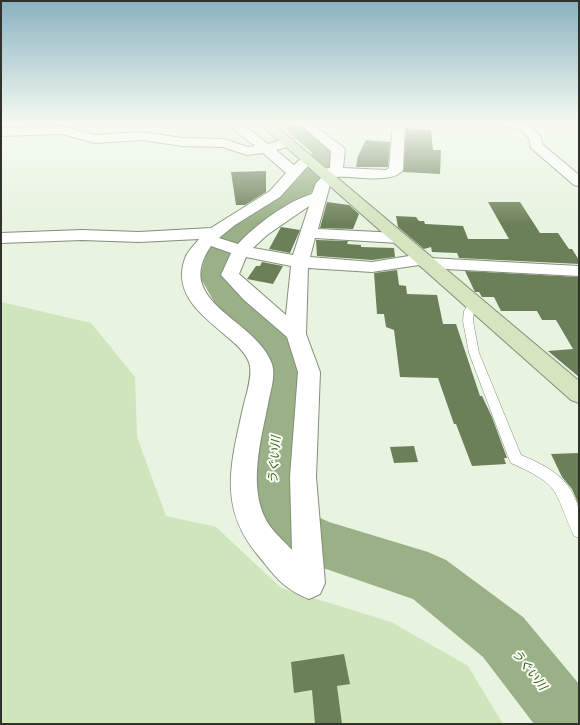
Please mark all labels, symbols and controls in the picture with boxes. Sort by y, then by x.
water label: うぐい川 [266,436,284,484]
water label: うぐい川 [509,647,549,693]

